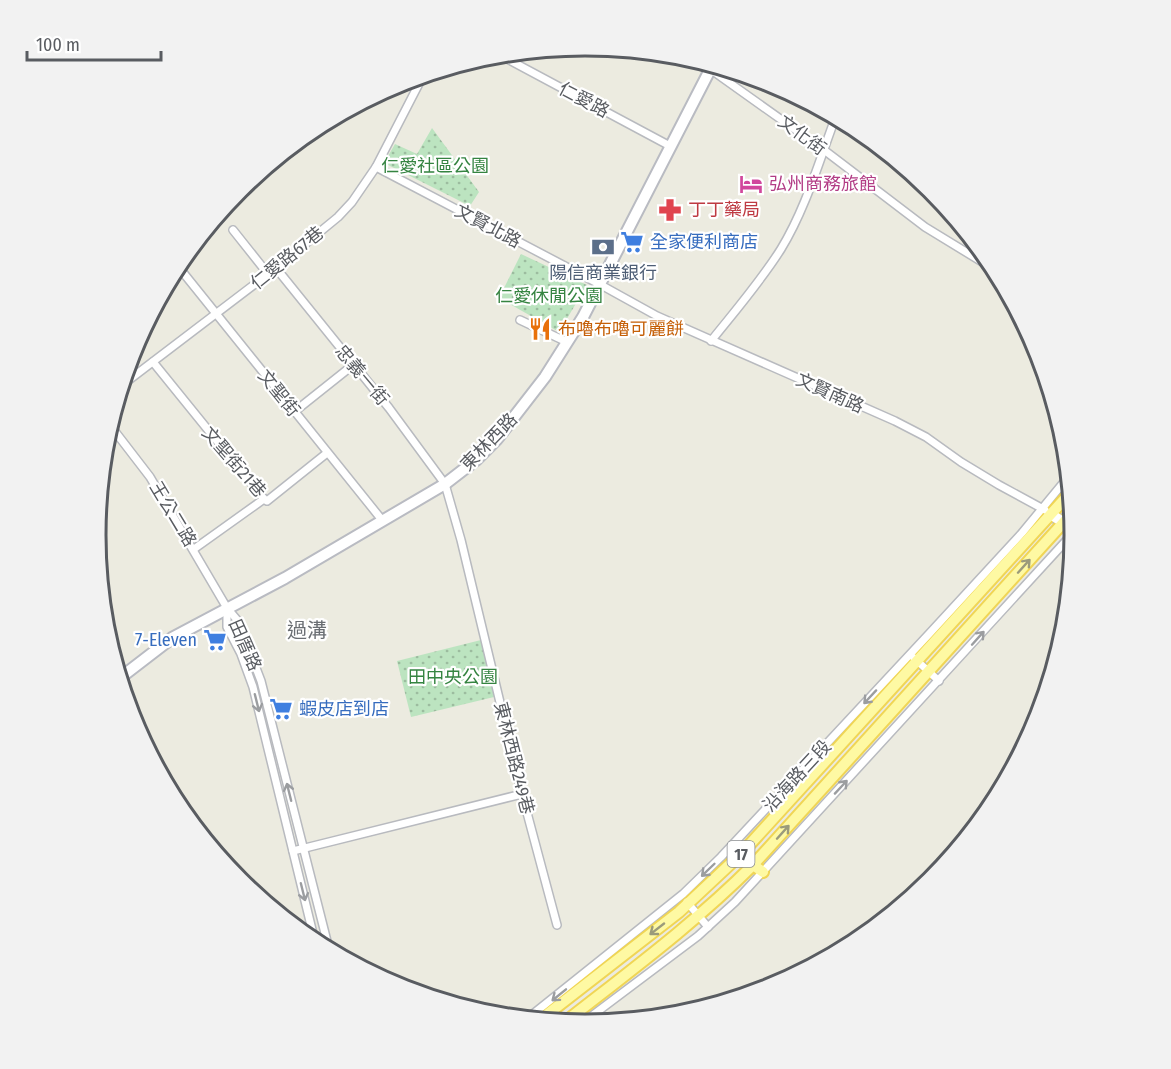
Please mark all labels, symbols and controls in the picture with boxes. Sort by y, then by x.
scale bar [27,24,160,62]
text: 100 m [36,34,80,56]
street label: 仁愛路 [555,78,613,122]
street label: 文化街 [774,110,830,160]
park label: 仁愛社區公園 [381,155,489,177]
hotel icon: 弘州商務旅館 [738,171,764,197]
place label: 弘州商務旅館 [769,173,877,195]
pharmacy icon: 丁丁藥局 [657,197,683,223]
street label: 文賢北路 [451,199,525,253]
place label: 丁丁藥局 [688,199,760,221]
street label: 仁愛路67巷 [246,222,328,294]
supermarket icon: 全家便利商店 [619,229,645,255]
place label: 全家便利商店 [650,231,758,253]
bank icon: 陽信商業銀行 [590,234,616,260]
place label: 陽信商業銀行 [549,262,657,284]
park label: 仁愛休閒公園 [495,285,603,307]
restaurant icon: 布嚕布嚕可麗餅 [527,316,553,342]
place label: 布嚕布嚕可麗餅 [558,318,684,340]
street label: 忠義一街 [330,340,394,410]
street label: 文聖街 [253,365,305,421]
street label: 文賢南路 [793,368,867,418]
street label: 東林西路 [456,408,522,476]
street label: 文聖街21巷 [197,422,271,502]
street label: 王公二路 [145,477,201,551]
one-way arrow [1017,559,1031,574]
street label: 田厝路 [224,616,266,674]
district label: 過溝 [287,618,327,642]
supermarket icon: 7-Eleven [202,627,228,653]
place label: 7-Eleven [135,629,197,651]
one-way arrow [971,631,985,646]
park label: 田中央公園 [408,666,498,688]
one-way arrow [863,690,878,705]
one-way arrow [251,693,263,712]
supermarket icon: 蝦皮店到店 [268,696,294,722]
place label: 蝦皮店到店 [299,698,389,720]
street label: 東林西路249巷 [489,700,539,816]
street label: 沿海路三段 [758,736,836,816]
one-way arrow [834,780,848,795]
one-way arrow [283,783,295,802]
one-way arrow [776,825,790,840]
road number: 17 [728,841,754,867]
one-way arrow [701,863,716,877]
one-way arrow [298,883,310,902]
one-way arrow [650,922,666,935]
one-way arrow [551,988,567,1001]

